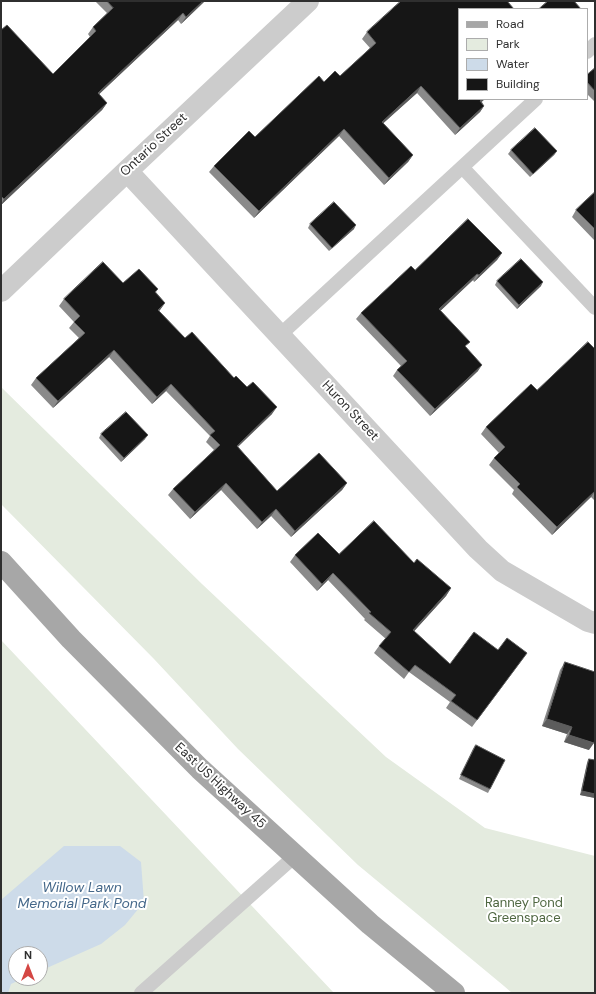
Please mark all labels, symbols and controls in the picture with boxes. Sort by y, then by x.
legend [458,8,588,100]
text: Road [496,16,524,32]
text: Park [496,36,520,52]
text: Water [496,56,529,72]
text: Building [496,76,540,92]
street label: Ontario Street [117,110,191,180]
street label: Huron Street [318,378,382,444]
street label: East US Highway 45 [171,740,269,832]
water label: Willow Lawn Memorial Park Pond [17,880,147,912]
park label: Ranney Pond Greenspace [485,896,563,927]
north arrow [8,946,48,986]
text: N [24,948,32,962]

